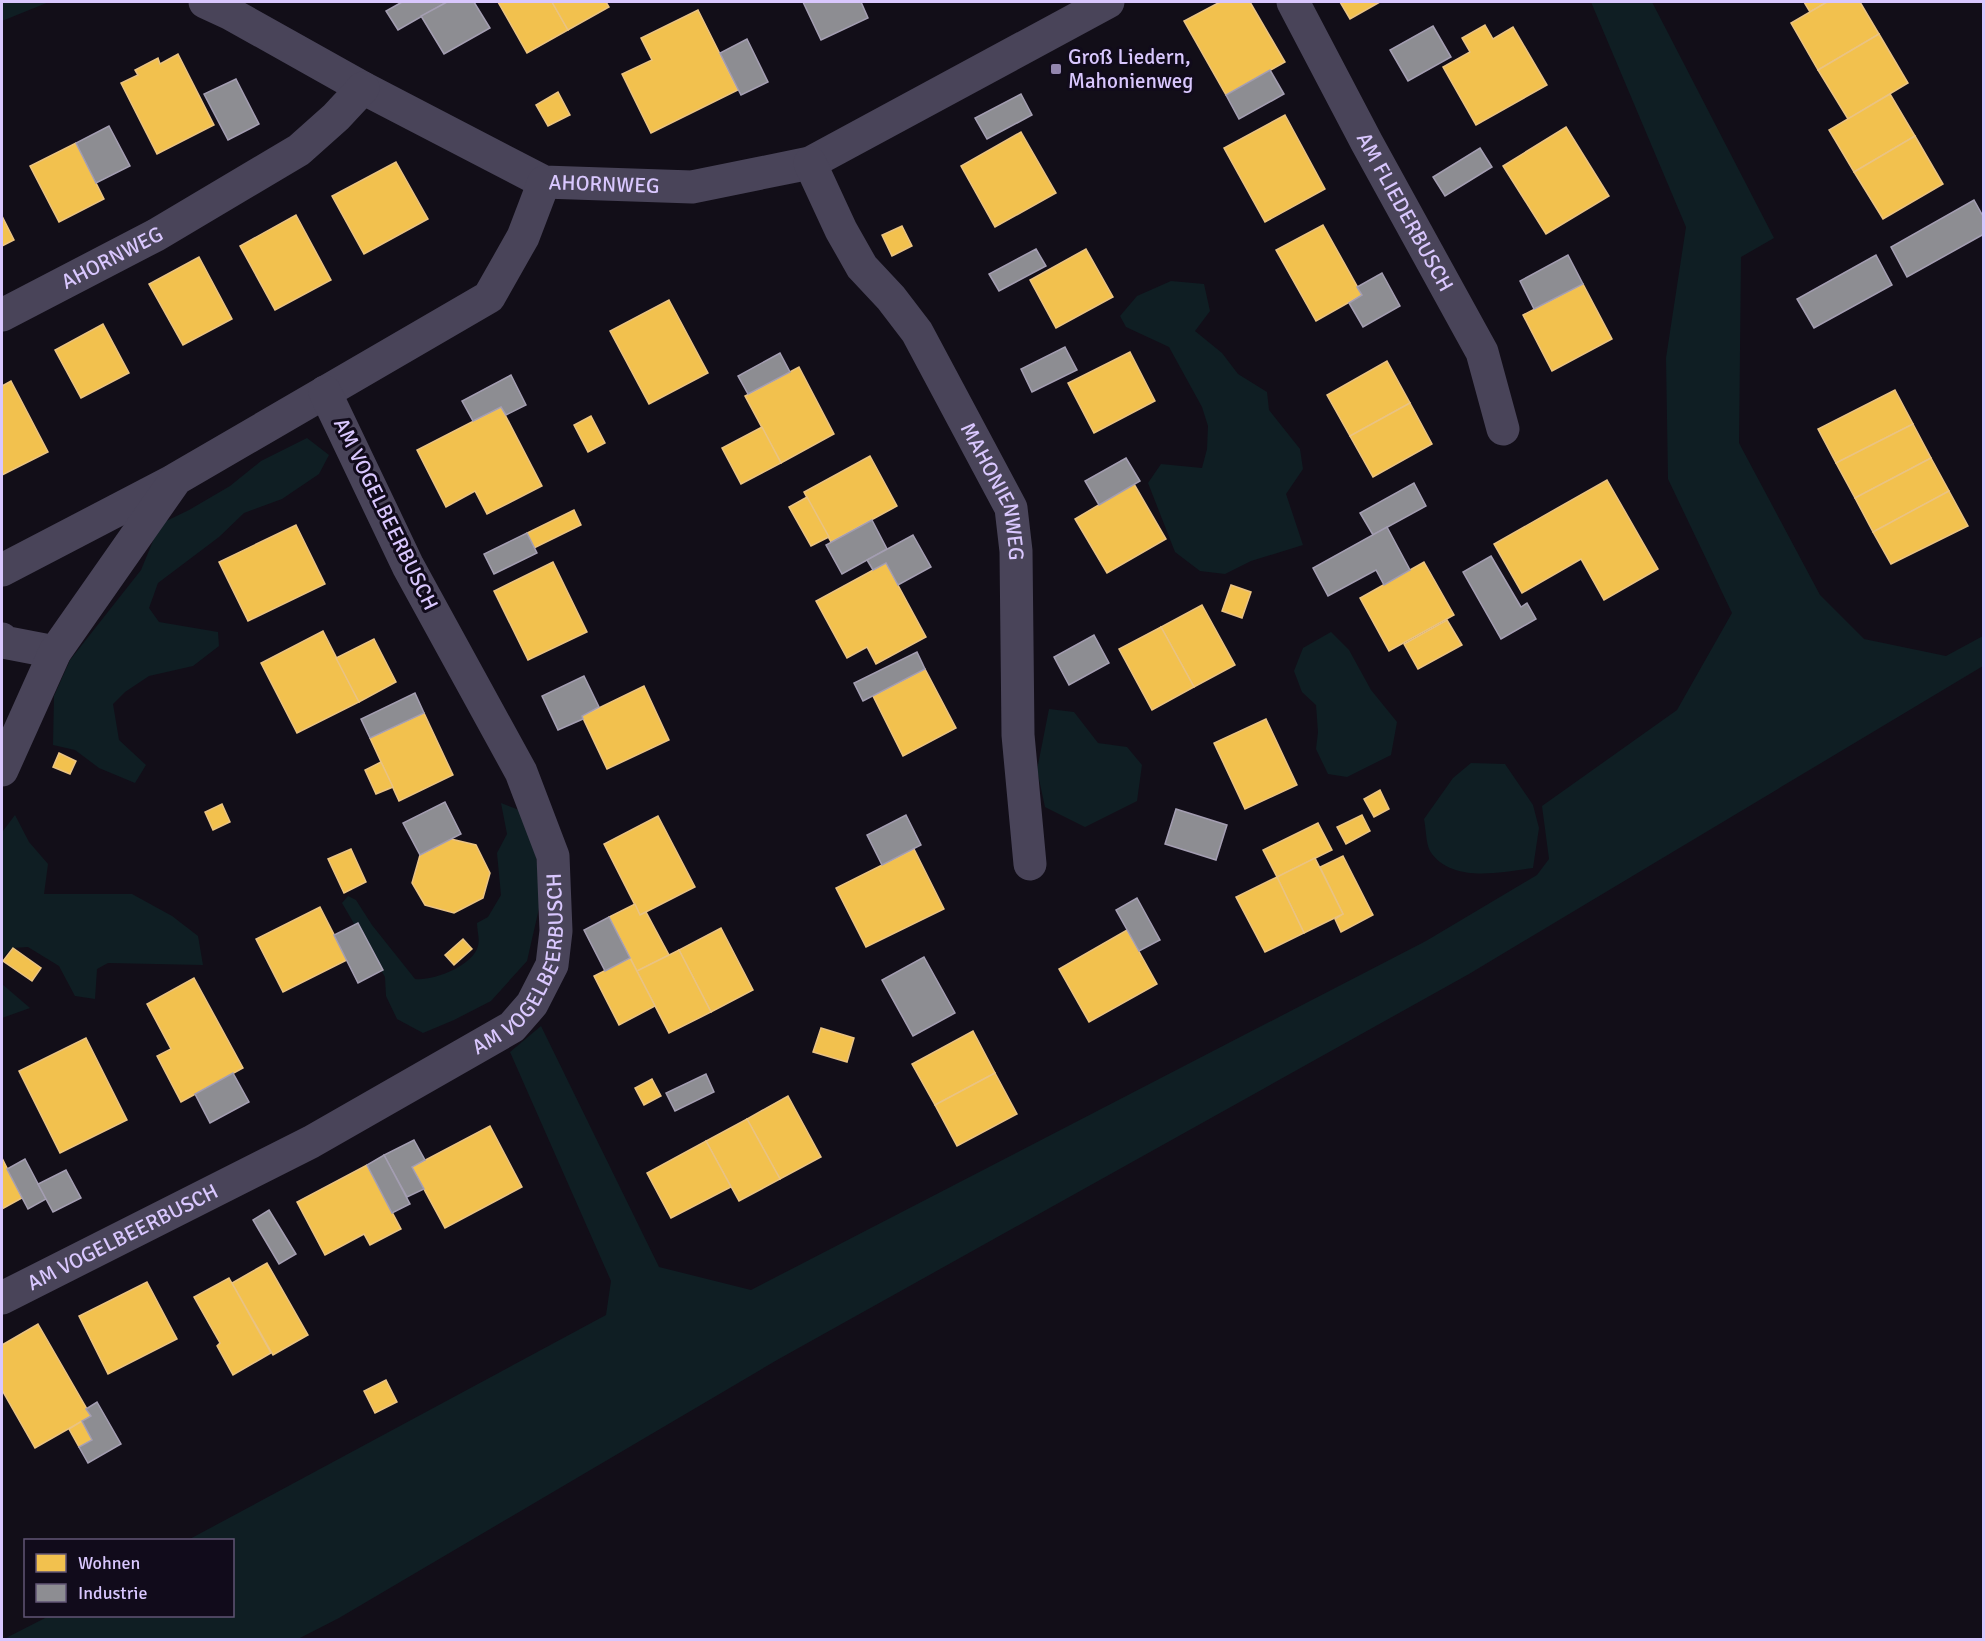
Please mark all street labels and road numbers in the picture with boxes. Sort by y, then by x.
street label: AM FLIEDERBUSCH [1351,128,1459,296]
street label: AHORNWEG [548,169,660,199]
street label: AHORNWEG [57,221,167,295]
street label: AM VOGELBEERBUSCH [328,414,444,614]
street label: MAHONIENWEG [955,418,1029,560]
street label: AM VOGELBEERBUSCH [467,872,570,1060]
street label: AM VOGELBEERBUSCH [23,1178,222,1296]

